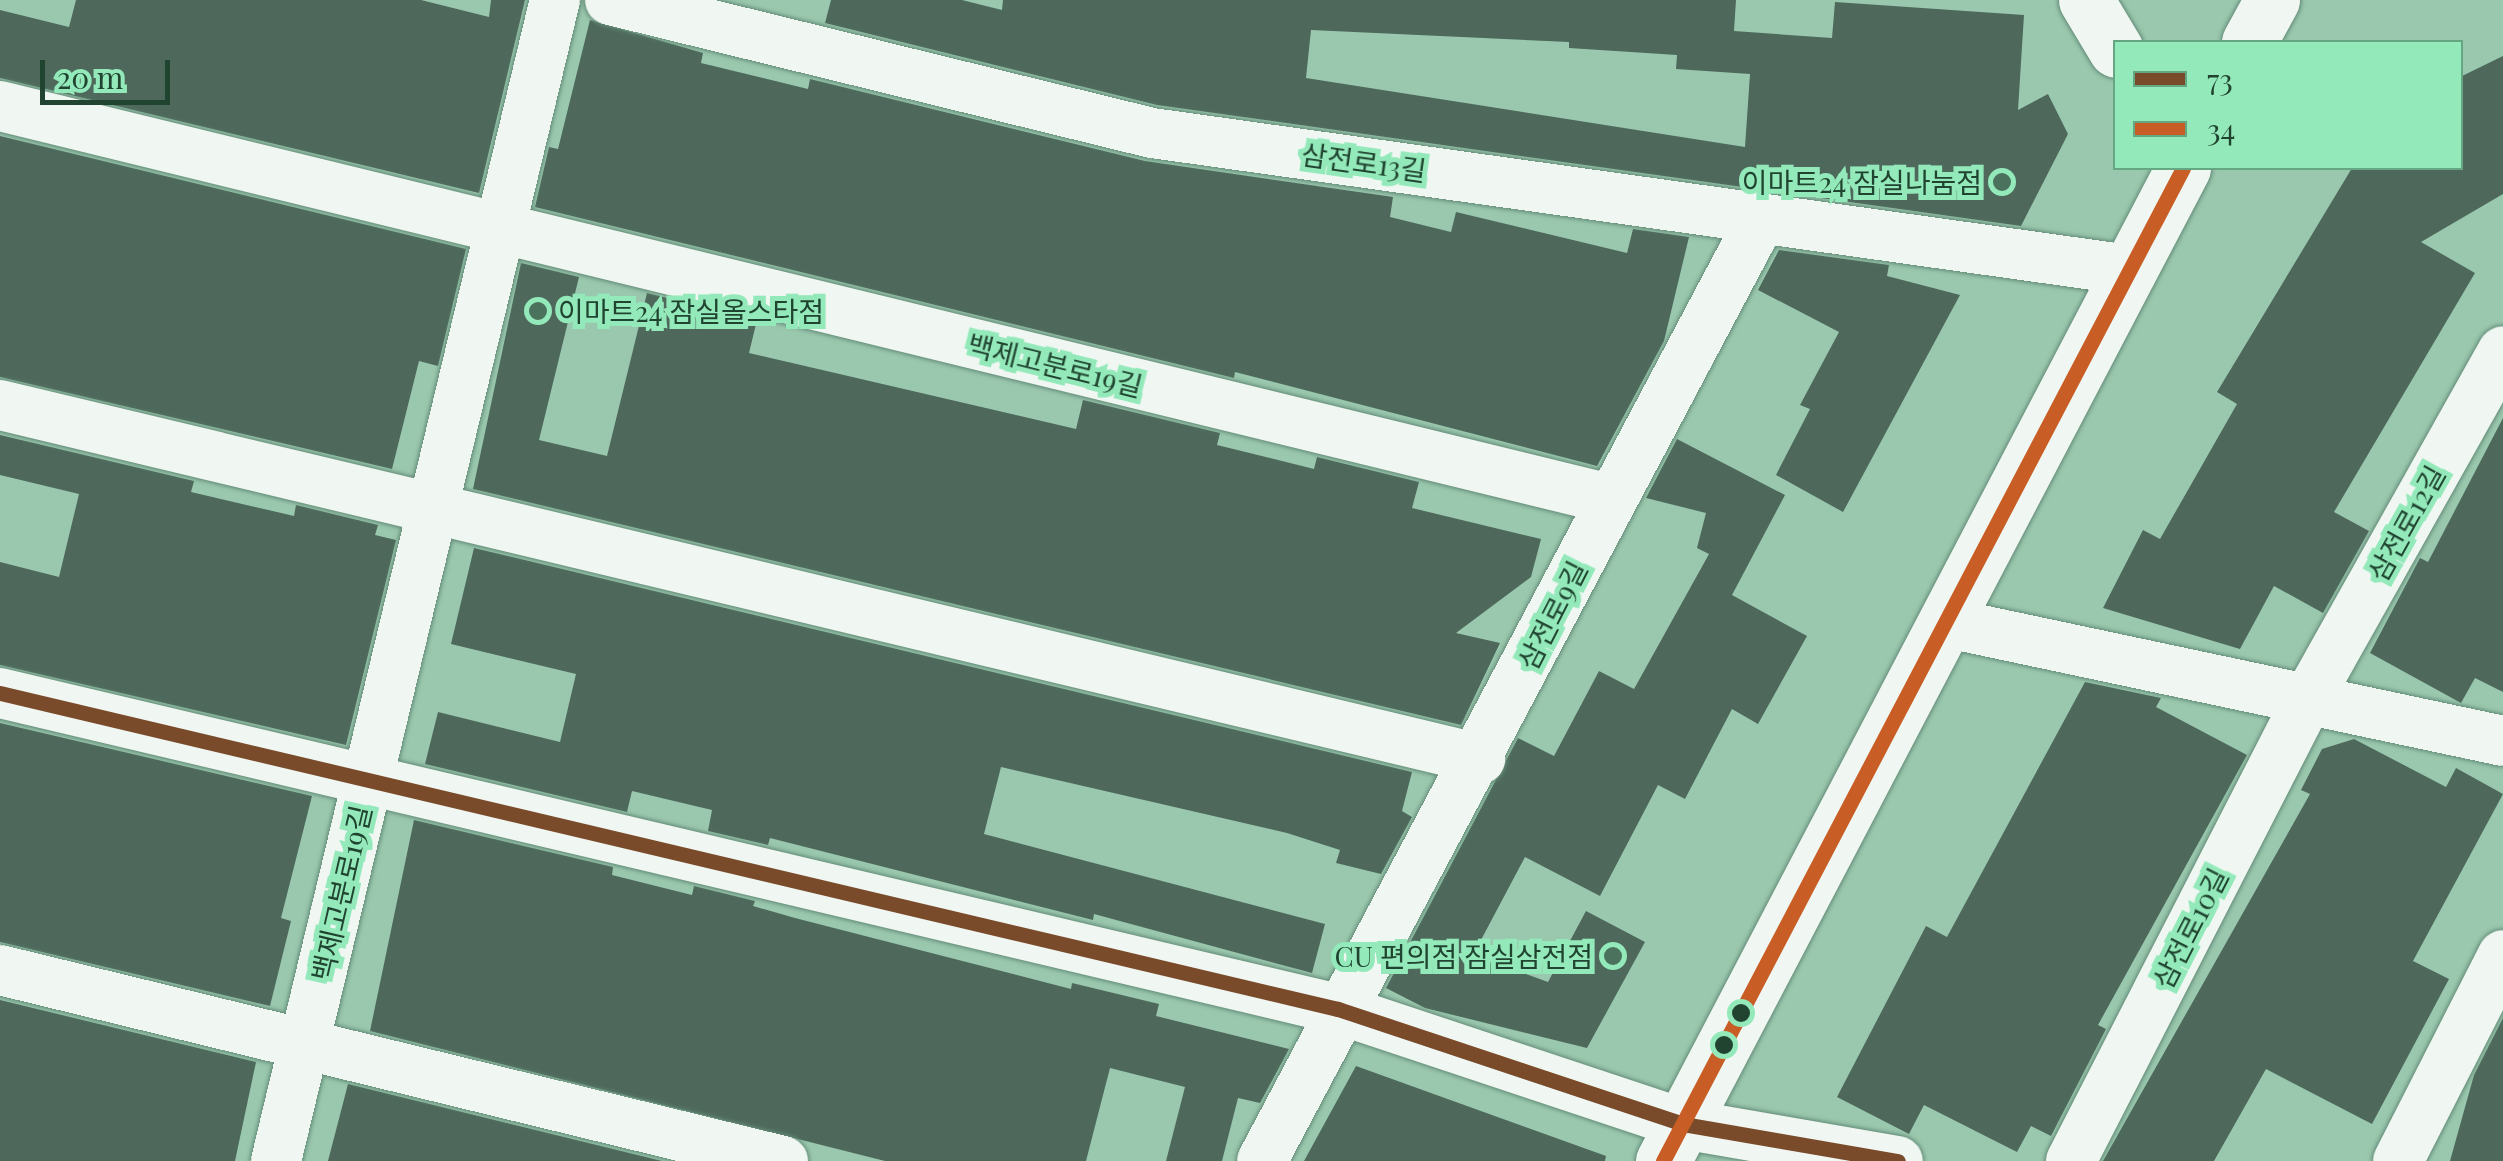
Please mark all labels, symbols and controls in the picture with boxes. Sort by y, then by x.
scale bar [45,40,175,102]
legend [2113,40,2463,170]
text: 20 m [57,57,123,97]
text: 73 [2207,59,2233,99]
text: 34 [2207,109,2235,149]
street label: 삼전로13길 [1299,137,1429,187]
place label: 이마트24 잠실나눔점 [1742,165,1982,199]
marker: 이마트24 잠실나눔점 [1991,171,2013,193]
place label: 이마트24 잠실올스타점 [558,294,824,328]
marker: 이마트24 잠실올스타점 [527,300,549,322]
street label: 백제고분로19길 [964,327,1146,403]
street label: 삼전로12길 [2361,459,2451,587]
street label: 삼전로9길 [1510,555,1594,675]
street label: 백제고분로19길 [304,802,378,984]
street label: 삼전로10길 [2145,862,2235,994]
place label: CU 편의점 잠실삼전점 [1335,939,1593,973]
marker: CU 편의점 잠실삼전점 [1602,945,1624,967]
unlabelled marker [1731,1003,1751,1023]
unlabelled marker [1714,1035,1734,1055]

